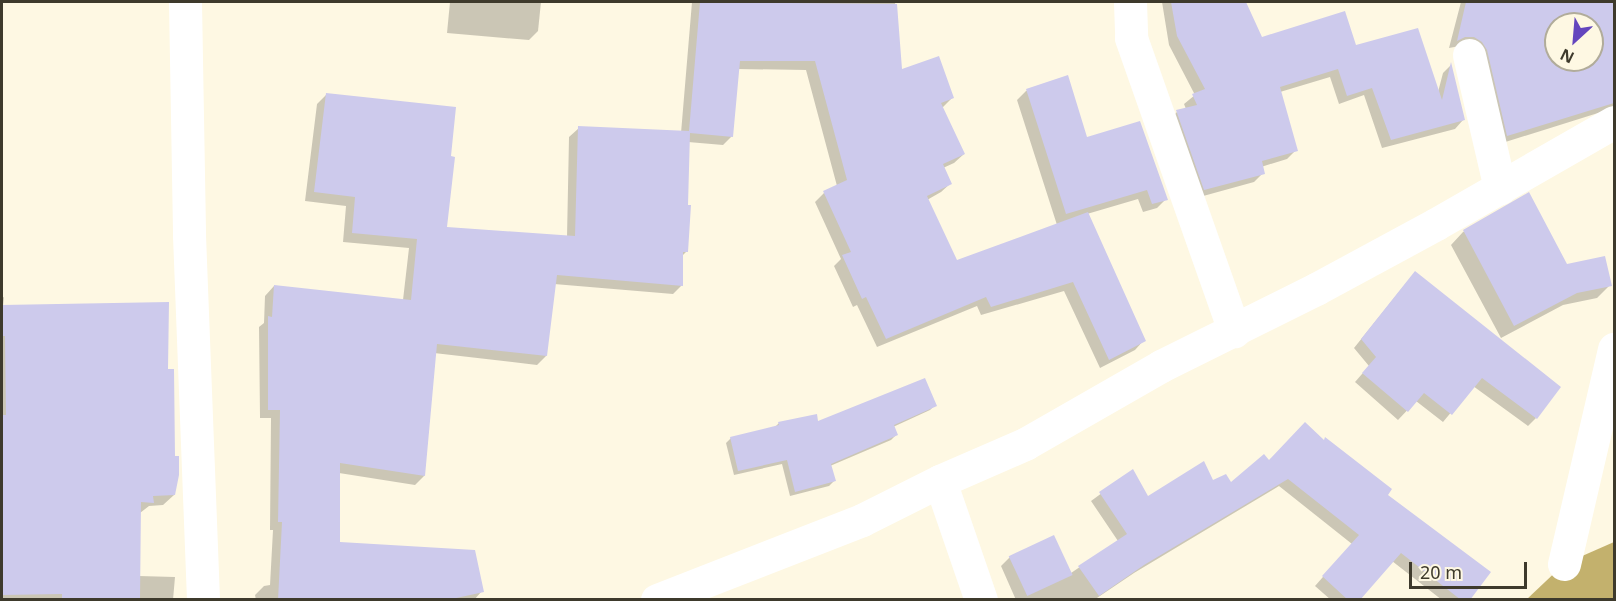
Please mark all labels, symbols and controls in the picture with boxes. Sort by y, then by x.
north arrow [1544,12,1604,72]
text: N [1556,44,1578,69]
scale bar [1412,550,1530,588]
text: 20 m [1420,560,1462,584]

